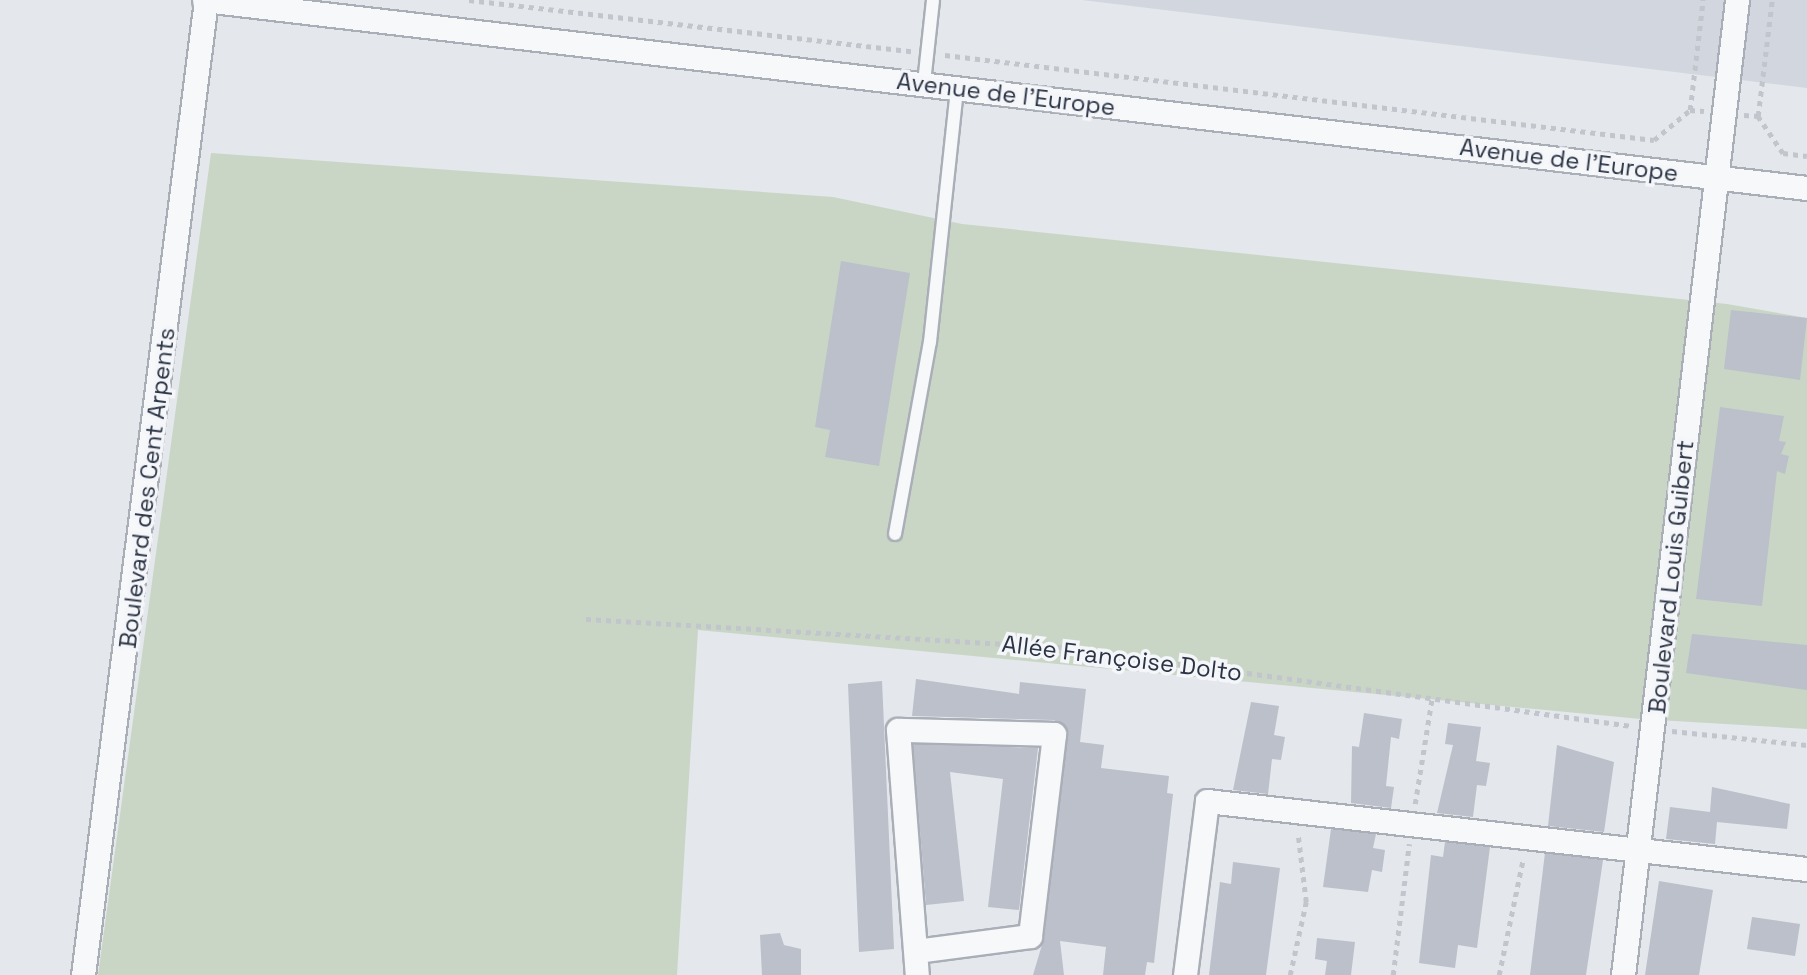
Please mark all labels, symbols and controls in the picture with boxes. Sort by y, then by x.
street label: Avenue de l'Europe [895,66,1117,122]
street label: Avenue de l'Europe [1458,132,1680,188]
street label: Boulevard des Cent Arpents [113,326,181,650]
street label: Boulevard Louis Guibert [1642,439,1700,715]
street label: Allée Françoise Dolto [1000,629,1244,687]

